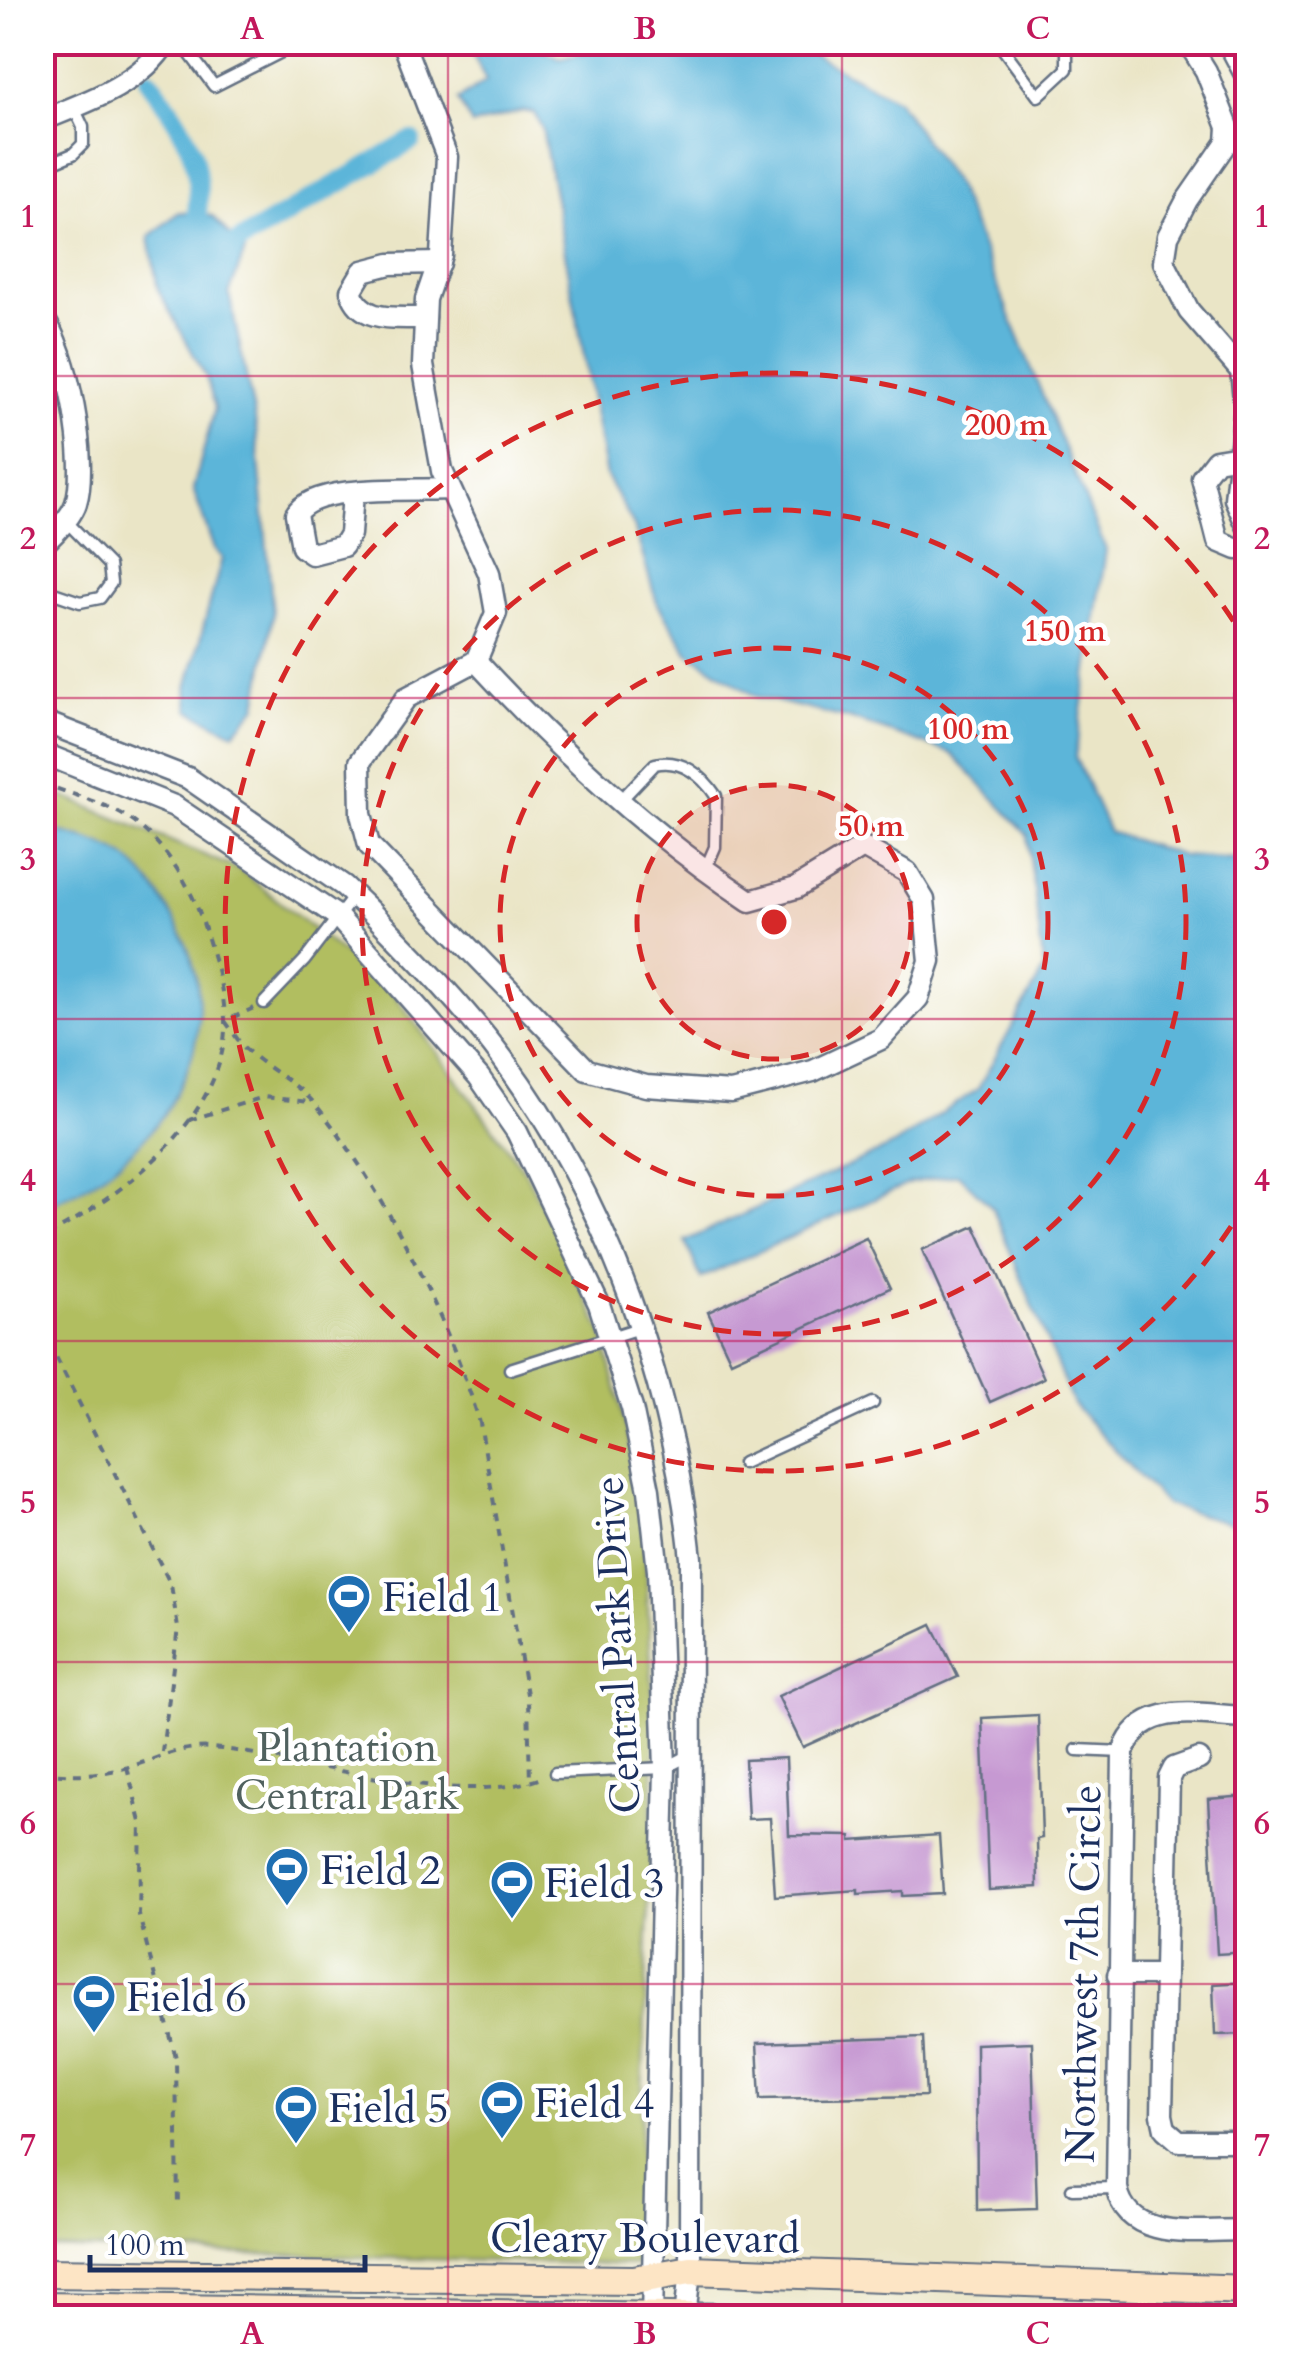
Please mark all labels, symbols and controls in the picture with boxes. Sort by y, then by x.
text: A [240,7,264,51]
text: B [633,7,657,51]
text: C [1026,7,1050,51]
text: 1 [20,195,36,239]
text: 1 [1254,195,1270,239]
text: 200 m [965,405,1047,446]
text: 2 [20,517,36,561]
text: 2 [1254,517,1270,561]
text: 150 m [1024,611,1106,652]
text: 100 m [927,709,1009,750]
text: 50 m [838,806,905,847]
text: 3 [20,838,36,882]
text: 3 [1254,838,1270,882]
centre of rings [756,904,792,940]
text: 4 [20,1159,36,1203]
text: 4 [1254,1159,1270,1203]
street label: Central Park Drive [580,1475,655,1815]
text: 5 [20,1481,36,1525]
text: 5 [1254,1481,1270,1525]
place label: Field 1 [382,1569,503,1626]
sports icon: Field 1 [326,1573,372,1634]
park label: Plantation Central Park [235,1719,460,1824]
street label: Northwest 7th Circle [1052,1784,1115,2164]
text: 6 [20,1802,36,1846]
text: 6 [1254,1802,1270,1846]
place label: Field 2 [320,1842,441,1899]
sports icon: Field 2 [264,1846,310,1907]
place label: Field 3 [544,1855,665,1912]
sports icon: Field 3 [489,1859,535,1920]
place label: Field 6 [126,1969,247,2026]
sports icon: Field 6 [71,1973,117,2034]
place label: Field 4 [534,2075,655,2132]
sports icon: Field 4 [479,2079,525,2140]
place label: Field 5 [328,2080,449,2137]
sports icon: Field 5 [273,2084,319,2145]
text: 7 [20,2124,36,2168]
text: 7 [1254,2124,1270,2168]
scale bar [90,2210,365,2272]
street label: Cleary Boulevard [490,2210,800,2267]
text: 100 m [105,2225,185,2266]
text: A [240,2312,264,2356]
text: B [633,2312,657,2356]
text: C [1026,2312,1050,2356]

